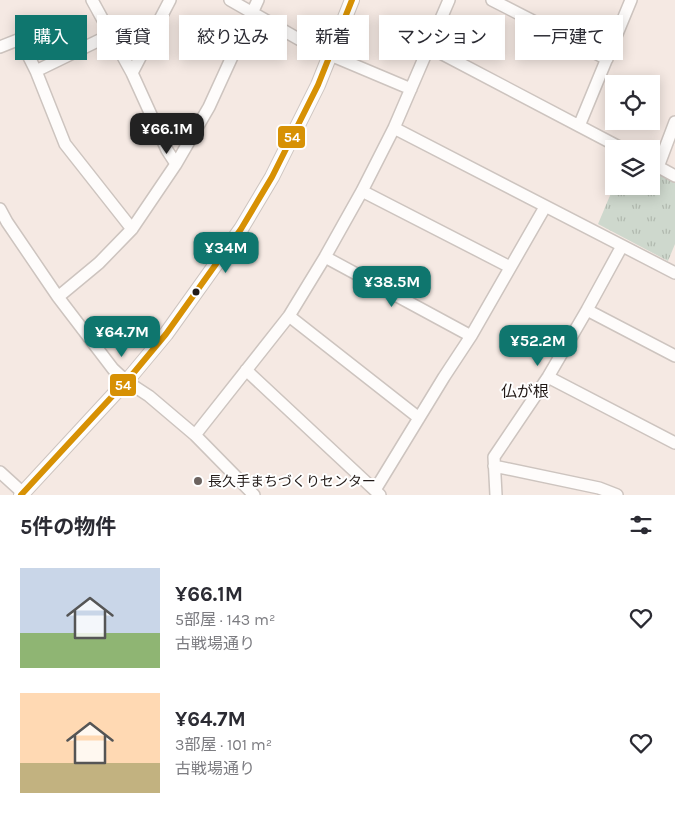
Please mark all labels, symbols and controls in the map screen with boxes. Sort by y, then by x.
chip: 購入 [15,15,87,60]
chip: 賃貸 [97,15,169,60]
chip: 絞り込み [179,15,287,60]
chip: 新着 [297,15,369,60]
chip: マンション [379,15,505,60]
chip: 一戸建て [515,15,623,60]
map controls [605,75,660,195]
button: locate [605,75,660,130]
pin: ¥66.1M [126,112,208,155]
text: ¥66.1M [141,119,193,138]
line badge: 54 [277,125,306,149]
text: 54 [284,129,301,146]
button: layers [605,140,660,195]
pin: ¥34M [196,232,256,274]
text: ¥34M [205,238,247,257]
pin: ¥38.5M [351,266,433,308]
text: ¥38.5M [364,272,420,291]
unlabelled marker [191,287,201,297]
pin: ¥64.7M [81,316,163,358]
text: ¥64.7M [95,322,149,341]
pin: ¥52.2M [497,324,579,367]
text: ¥52.2M [510,331,566,350]
line badge: 54 [109,373,137,397]
text: 54 [115,377,132,394]
district label: 仏が根 [501,382,549,401]
place label: 長久手まちづくりセンター [208,473,376,490]
marker: 長久手まちづくりセンター [192,475,204,487]
icon: filters [627,511,655,539]
text: 5件の物件 [20,515,116,539]
text: ¥66.1M [175,582,243,606]
icon: home [60,588,120,648]
icon: heart [627,604,655,632]
text: 5部屋 · 143 m² [175,610,275,629]
text: 古戦場通り [175,634,255,653]
text: ¥64.7M [175,707,246,731]
icon: home [60,713,120,773]
icon: heart [627,729,655,757]
text: 3部屋 · 101 m² [175,735,272,754]
text: 古戦場通り [175,759,255,778]

